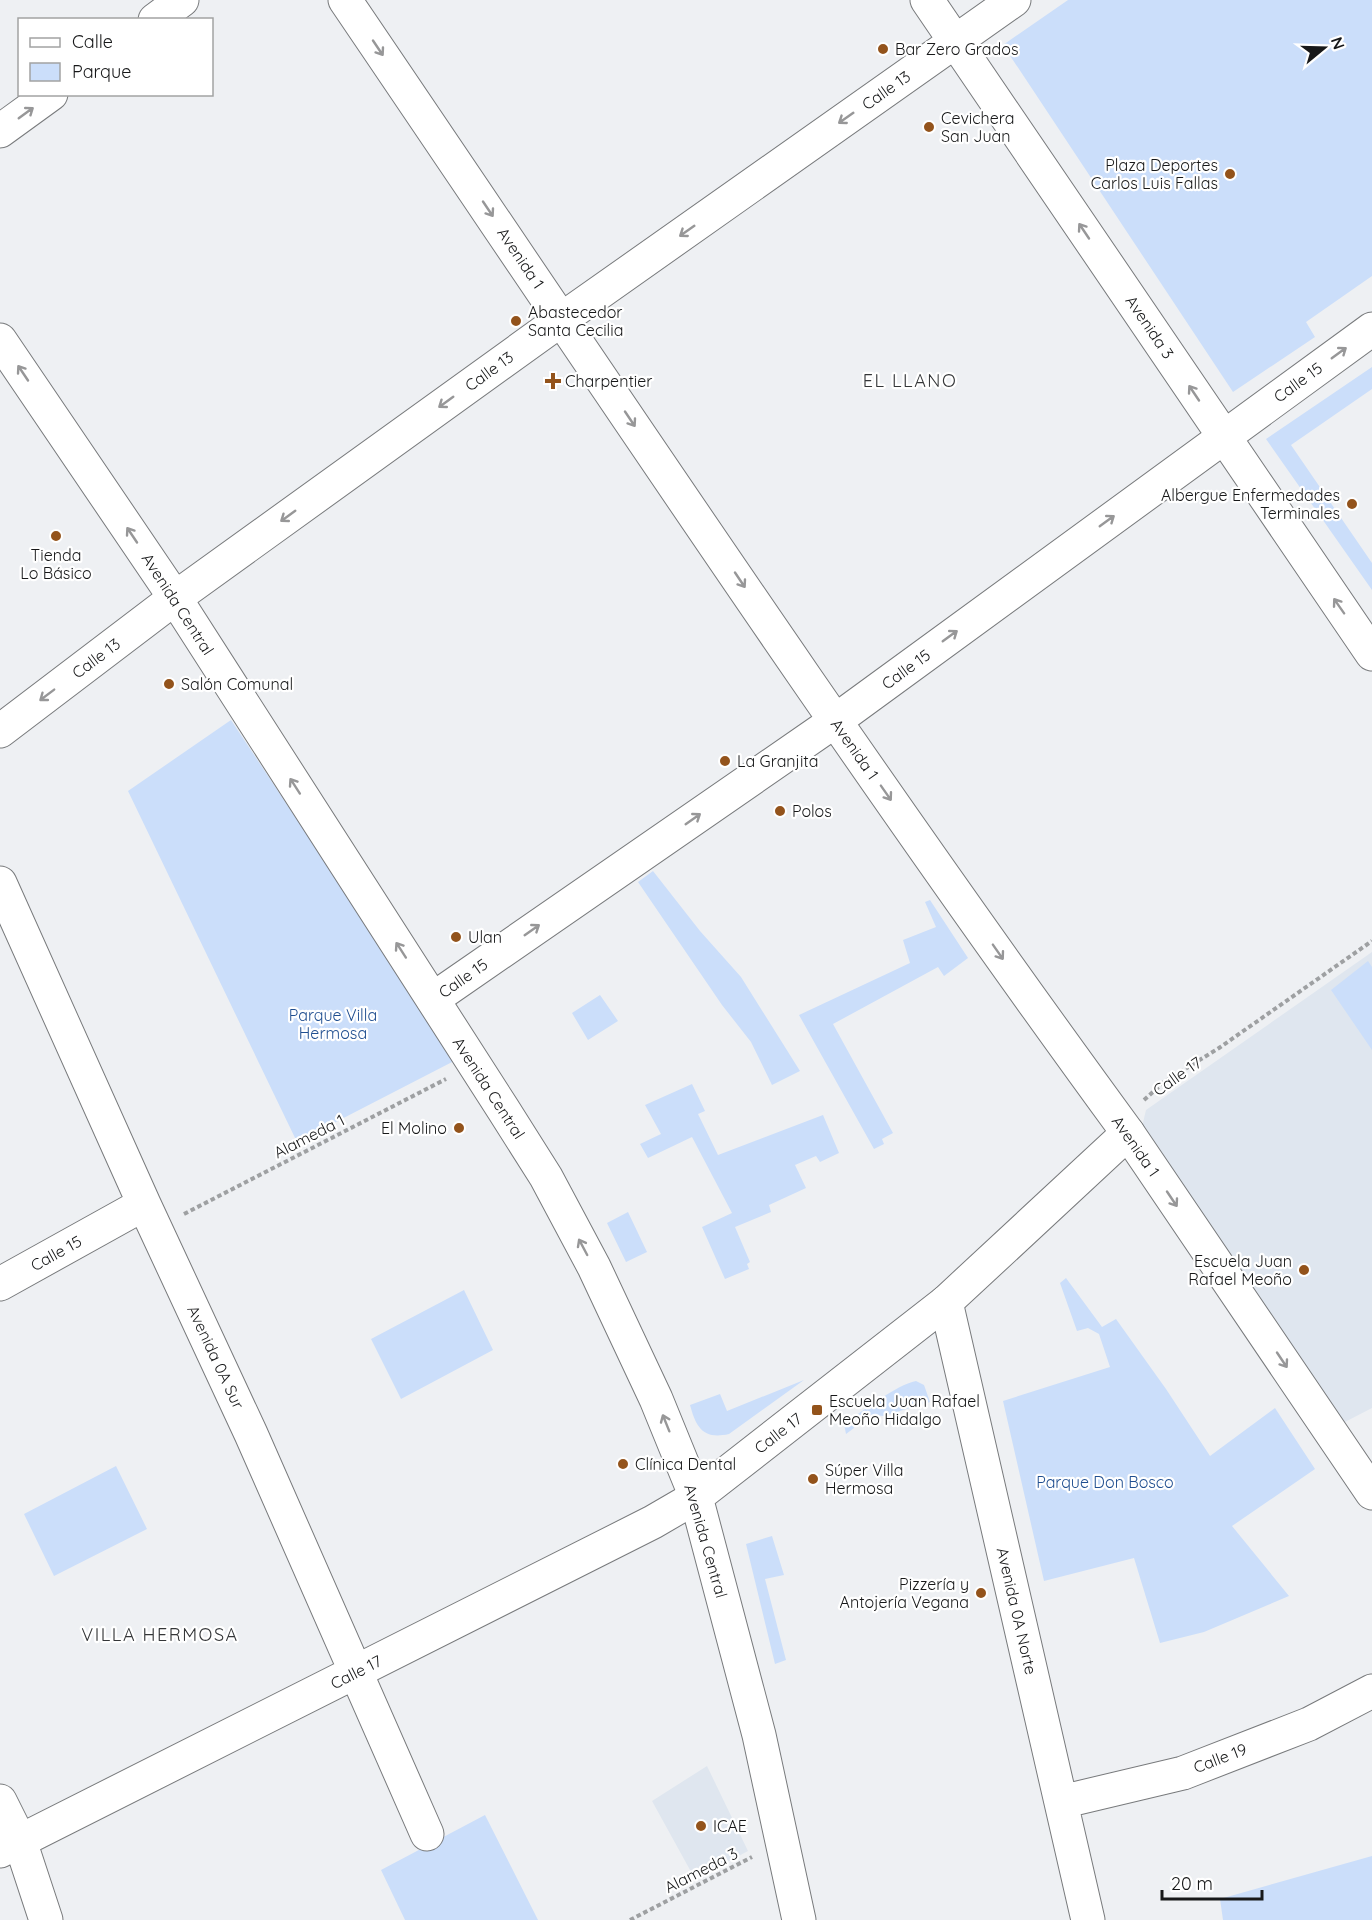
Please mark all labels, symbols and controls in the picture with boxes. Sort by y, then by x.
legend [18,18,213,96]
north arrow [1294,18,1354,78]
text: Calle [72,30,113,53]
text: N [1327,34,1350,52]
place label: Bar Zero Grados [895,39,1018,59]
one-way arrow [372,40,384,56]
marker: Bar Zero Grados [876,42,890,56]
text: Parque [72,60,131,83]
street label: Calle 13 [858,66,914,114]
one-way arrow [17,107,33,119]
place label: Cevichera San Juan [941,108,1014,146]
one-way arrow [838,112,855,124]
marker: Cevichera San Juan [922,120,936,134]
place label: Plaza Deportes Carlos Luis Fallas [1091,155,1218,193]
marker: Plaza Deportes Carlos Luis Fallas [1223,167,1237,181]
one-way arrow [482,201,494,217]
one-way arrow [1078,223,1091,240]
street label: Avenida 1 [493,224,549,292]
one-way arrow [679,225,695,237]
street label: Avenida 3 [1122,291,1178,363]
place label: Abastecedor Santa Cecilia [528,302,623,340]
marker: Abastecedor Santa Cecilia [509,314,523,328]
street label: Calle 13 [461,347,517,395]
one-way arrow [1331,347,1347,359]
street label: Calle 15 [1270,358,1326,406]
one-way arrow [17,366,29,382]
district label: EL LLANO [863,369,957,392]
place label: Charpentier [565,371,652,391]
marker: Charpentier [546,374,560,388]
one-way arrow [1188,385,1200,401]
one-way arrow [438,396,454,408]
one-way arrow [624,411,636,427]
place label: Albergue Enfermedades Terminales [1161,485,1340,523]
marker: Albergue Enfermedades Terminales [1345,497,1359,511]
one-way arrow [280,510,296,522]
one-way arrow [1099,515,1115,527]
one-way arrow [126,527,138,543]
marker: Tienda Lo Básico [49,529,63,543]
place label: Tienda Lo Básico [20,545,92,583]
street label: Avenida Central [138,549,218,659]
one-way arrow [734,572,746,588]
one-way arrow [1333,599,1345,615]
one-way arrow [941,630,957,643]
street label: Calle 13 [68,633,124,683]
street label: Calle 15 [878,645,934,693]
place label: Salón Comunal [181,674,293,694]
marker: Salón Comunal [162,677,176,691]
one-way arrow [39,689,55,702]
street label: Avenida 1 [827,715,883,783]
place label: La Granjita [737,751,818,771]
marker: La Granjita [718,754,732,768]
one-way arrow [289,778,302,795]
one-way arrow [880,784,892,801]
place label: Polos [792,801,832,821]
marker: Polos [773,804,787,818]
one-way arrow [684,813,700,825]
one-way arrow [524,924,540,936]
place label: Ulan [468,927,502,947]
marker: Ulan [449,930,463,944]
one-way arrow [395,942,407,959]
one-way arrow [992,944,1004,960]
street label: Calle 15 [435,954,491,1002]
park label: Parque Villa Hermosa [289,1005,377,1043]
street label: Avenida Central [449,1033,529,1143]
street label: Calle 17 [1149,1052,1205,1100]
street label: Alameda 1 [270,1110,348,1162]
street label: Avenida 1 [1108,1112,1164,1180]
place label: El Molino [381,1118,447,1138]
marker: El Molino [452,1121,466,1135]
one-way arrow [1166,1190,1179,1207]
street label: Calle 15 [27,1231,85,1275]
one-way arrow [577,1238,588,1256]
place label: Escuela Juan Rafael Meoño [1188,1251,1292,1289]
marker: Escuela Juan Rafael Meoño [1297,1263,1311,1277]
street label: Avenida 0A Sur [183,1302,249,1412]
one-way arrow [1276,1352,1288,1368]
place label: Escuela Juan Rafael Meoño Hidalgo [829,1391,980,1429]
marker: Escuela Juan Rafael Meoño Hidalgo [810,1403,824,1417]
street label: Calle 17 [750,1408,806,1458]
one-way arrow [660,1414,671,1433]
place label: Clínica Dental [635,1454,736,1474]
marker: Clínica Dental [616,1457,630,1471]
place label: Súper Villa Hermosa [825,1460,903,1498]
marker: Súper Villa Hermosa [806,1472,820,1486]
park label: Parque Don Bosco [1036,1472,1174,1492]
street label: Avenida Central [680,1482,732,1600]
street label: Avenida 0A Norte [993,1546,1041,1676]
place label: Pizzería y Antojería Vegana [840,1574,969,1612]
marker: Pizzería y Antojería Vegana [974,1586,988,1600]
district label: VILLA HERMOSA [81,1623,239,1646]
street label: Calle 17 [327,1651,385,1693]
street label: Calle 19 [1190,1739,1250,1777]
place label: ICAE [713,1816,747,1836]
marker: ICAE [694,1819,708,1833]
street label: Alameda 3 [661,1843,741,1897]
scale bar [1162,1863,1262,1901]
text: 20 m [1171,1872,1213,1895]

